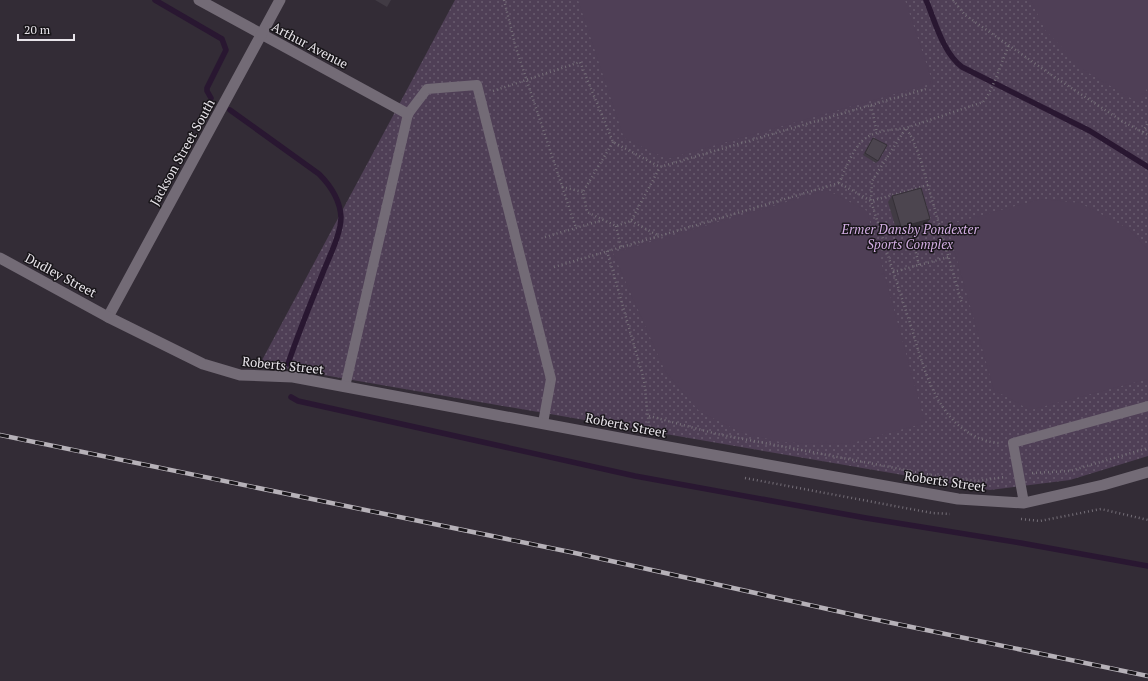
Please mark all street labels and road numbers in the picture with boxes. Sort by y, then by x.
street label: Arthur Avenue [269,17,351,73]
street label: Jackson Street South [145,95,219,209]
street label: Dudley Street [22,249,100,301]
street label: Roberts Street [241,352,325,378]
street label: Roberts Street [584,408,668,442]
street label: Roberts Street [903,466,987,496]

